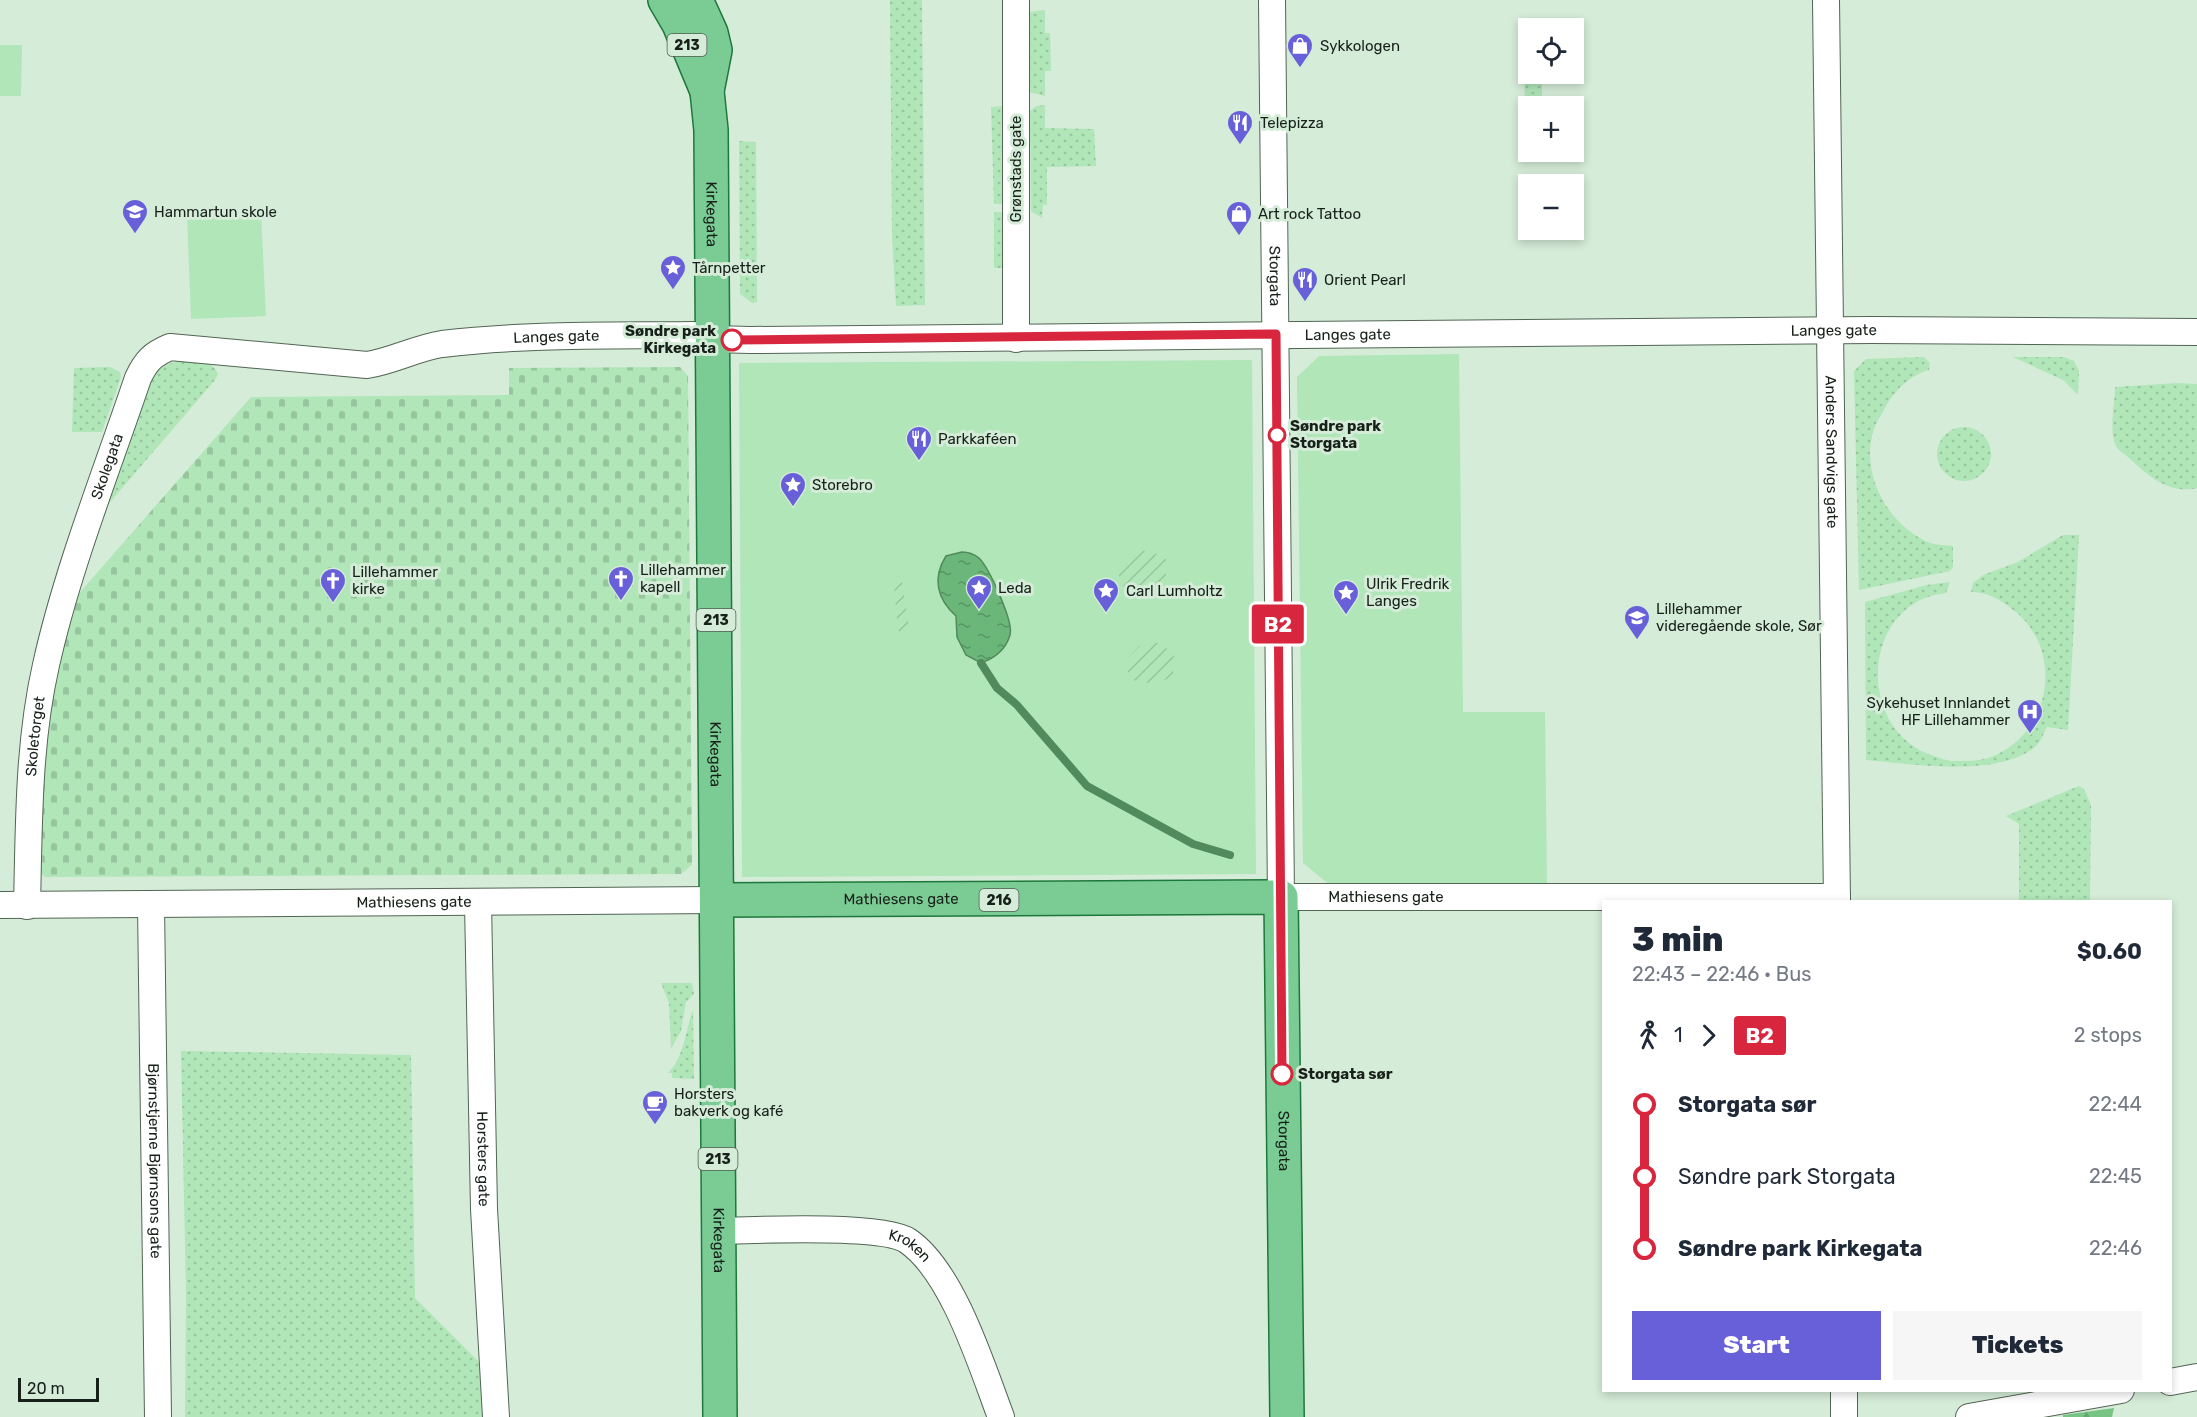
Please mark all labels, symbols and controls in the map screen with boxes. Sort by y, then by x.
map controls [1518,18,1584,240]
button: locate [1518,18,1584,84]
shop icon: Sykkologen [1285,31,1315,69]
road number: 213 [668,34,706,56]
place label: Sykkologen [1320,37,1400,55]
button: + [1518,96,1584,162]
restaurant icon: Telepizza [1225,108,1255,146]
place label: Telepizza [1260,114,1324,132]
street label: Grønstads gate [1007,116,1025,222]
button: − [1518,174,1584,240]
street label: Kirkegata [702,182,721,247]
school or university icon: Hammartun skole [120,197,150,235]
shop icon: Art rock Tattoo [1224,199,1254,237]
place label: Hammartun skole [154,203,277,221]
place label: Art rock Tattoo [1258,205,1361,223]
street label: Storgata [1265,246,1284,306]
place icon: Tårnpetter [658,253,688,291]
place label: Tårnpetter [692,259,766,277]
restaurant icon: Orient Pearl [1290,265,1320,303]
place label: Orient Pearl [1324,271,1406,289]
street label: Langes gate [1791,321,1877,340]
place label: Søndre park Kirkegata [625,322,716,357]
street label: Langes gate [1305,325,1391,344]
street label: Langes gate [513,327,599,347]
marker: Søndre park Kirkegata [721,329,743,351]
street label: Anders Sandvigs gate [1822,375,1841,529]
place label: Søndre park Storgata [1290,417,1381,452]
restaurant icon: Parkkaféen [904,424,934,462]
marker: Søndre park Storgata [1268,426,1286,444]
place label: Parkkaféen [938,430,1017,448]
street label: Skolegata [87,431,127,502]
place icon: Storebro [778,470,808,508]
place label: Storebro [812,476,873,494]
place label: Lillehammer kapell [640,561,726,596]
place label: Lillehammer kirke [352,563,438,598]
church icon: Lillehammer kapell [606,564,636,602]
church icon: Lillehammer kirke [318,566,348,604]
place icon: Leda [964,573,994,611]
place label: Ulrik Fredrik Langes [1366,575,1450,610]
place icon: Carl Lumholtz [1091,576,1121,614]
place icon: Ulrik Fredrik Langes [1331,578,1361,616]
place label: Leda [998,579,1032,597]
place label: Carl Lumholtz [1126,582,1223,600]
place label: Lillehammer videregående skole, Sør [1656,600,1822,635]
school or university icon: Lillehammer videregående skole, Sør [1622,603,1652,641]
line badge: B2 [1251,604,1305,644]
road number: 213 [696,609,736,631]
text: B2 [1264,612,1292,637]
place label: Sykehuset Innlandet HF Lillehammer [1866,694,2010,729]
street label: Skoletorget [22,695,49,777]
hospital icon: Sykehuset Innlandet HF Lillehammer [2015,697,2045,735]
street label: Kirkegata [706,721,725,787]
street label: Mathiesens gate [1328,888,1444,906]
road number: 216 [980,889,1018,911]
street label: Mathiesens gate [843,890,959,908]
street label: Mathiesens gate [356,893,472,912]
text: 3 min [1632,920,1724,959]
text: $0.60 [2077,938,2142,965]
text: 22:43 – 22:46 · Bus [1632,962,1811,986]
icon: walk [1632,1019,1665,1052]
icon: forward [1692,1019,1725,1052]
text: 1 [1674,1023,1683,1047]
text: B2 [1746,1023,1774,1048]
text: 2 stops [2074,1023,2142,1047]
street label: Bjørnstjerne Bjørnsons gate [144,1063,165,1259]
marker: Storgata sør [1271,1063,1293,1085]
place label: Storgata sør [1298,1065,1393,1083]
place label: Horsters bakverk og kafé [674,1085,783,1120]
cafe icon: Horsters bakverk og kafé [640,1088,670,1126]
text: Storgata sør [1678,1091,1817,1118]
text: 22:44 [2089,1092,2142,1116]
street label: Horsters gate [473,1111,493,1207]
street label: Storgata [1274,1111,1293,1171]
road number: 213 [698,1148,738,1170]
text: Søndre park Storgata [1678,1163,1896,1190]
text: 22:45 [2089,1164,2142,1188]
street label: Kirkegata [710,1207,728,1273]
street label: Kroken [887,1226,935,1266]
text: Søndre park Kirkegata [1678,1235,1922,1262]
text: 22:46 [2089,1236,2142,1260]
button: Start [1632,1311,1881,1380]
button: Tickets [1893,1311,2142,1380]
scale bar [18,1375,99,1402]
text: 20 m [27,1379,65,1398]

